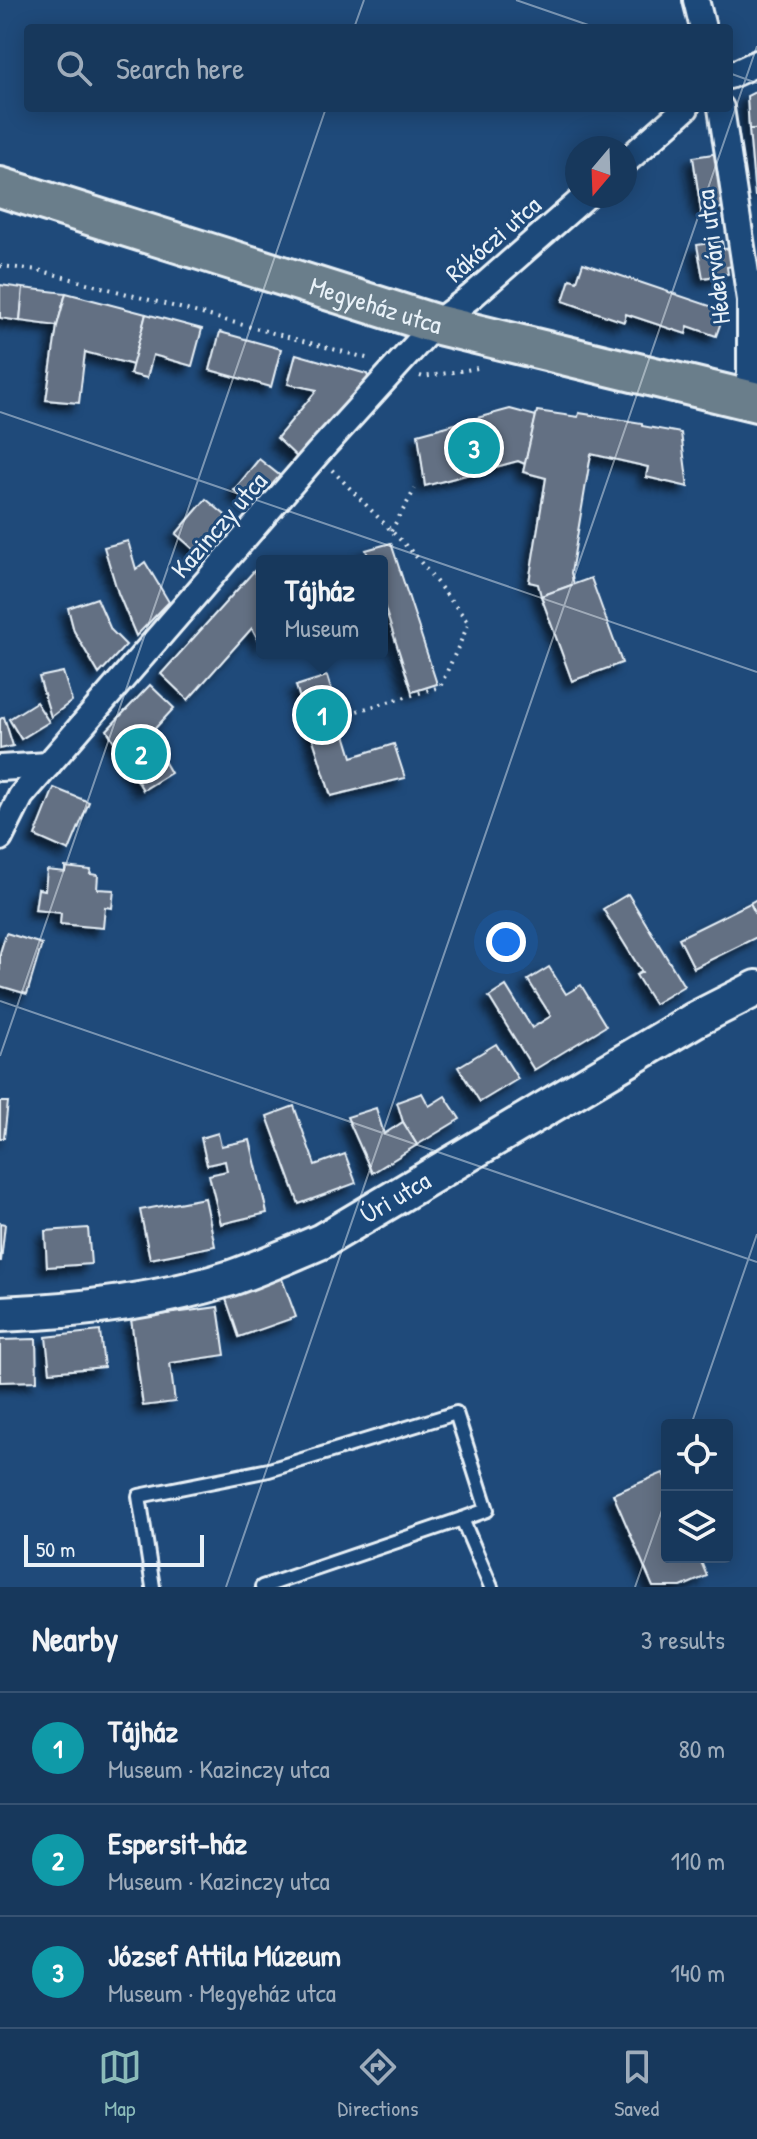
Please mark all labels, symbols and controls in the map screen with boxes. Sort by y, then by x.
search box [24,24,733,112]
icon: search [52,46,96,90]
text: Search here [116,48,244,88]
north arrow [565,136,637,208]
street label: Rákóczi utca [437,187,548,290]
street label: Hédervári utca [687,188,738,326]
street label: Megyeház utca [306,268,445,342]
pin: 3 [448,418,500,478]
street label: Kazinczy utca [163,464,275,585]
popup [256,555,388,659]
text: Tájház [285,570,355,610]
text: Museum [285,610,359,645]
pin: 1 [296,685,348,745]
pin: 2 [115,724,167,784]
your location [486,922,526,962]
street label: Úri utca [354,1163,437,1231]
map controls [661,1419,733,1563]
button: locate [661,1419,733,1491]
button: layers [661,1491,733,1563]
scale bar [24,1531,204,1567]
text: 50 m [36,1534,75,1564]
text: Nearby [32,1616,118,1662]
text: 3 results [641,1622,725,1657]
text: Tájház [108,1711,178,1751]
text: 1 [53,1731,63,1766]
text: 80 m [678,1731,725,1766]
text: Museum · Kazinczy utca [108,1751,330,1786]
text: Espersit-ház [108,1823,247,1863]
text: 2 [52,1843,64,1878]
text: 110 m [671,1843,725,1878]
text: Museum · Kazinczy utca [108,1863,330,1898]
text: József Attila Múzeum [108,1935,341,1975]
text: 3 [52,1955,64,1990]
text: 140 m [671,1955,725,1990]
text: Museum · Megyeház utca [108,1975,336,2010]
tab: Map [98,2045,142,2123]
tab: Directions [338,2045,419,2123]
tab: Saved [614,2045,659,2123]

